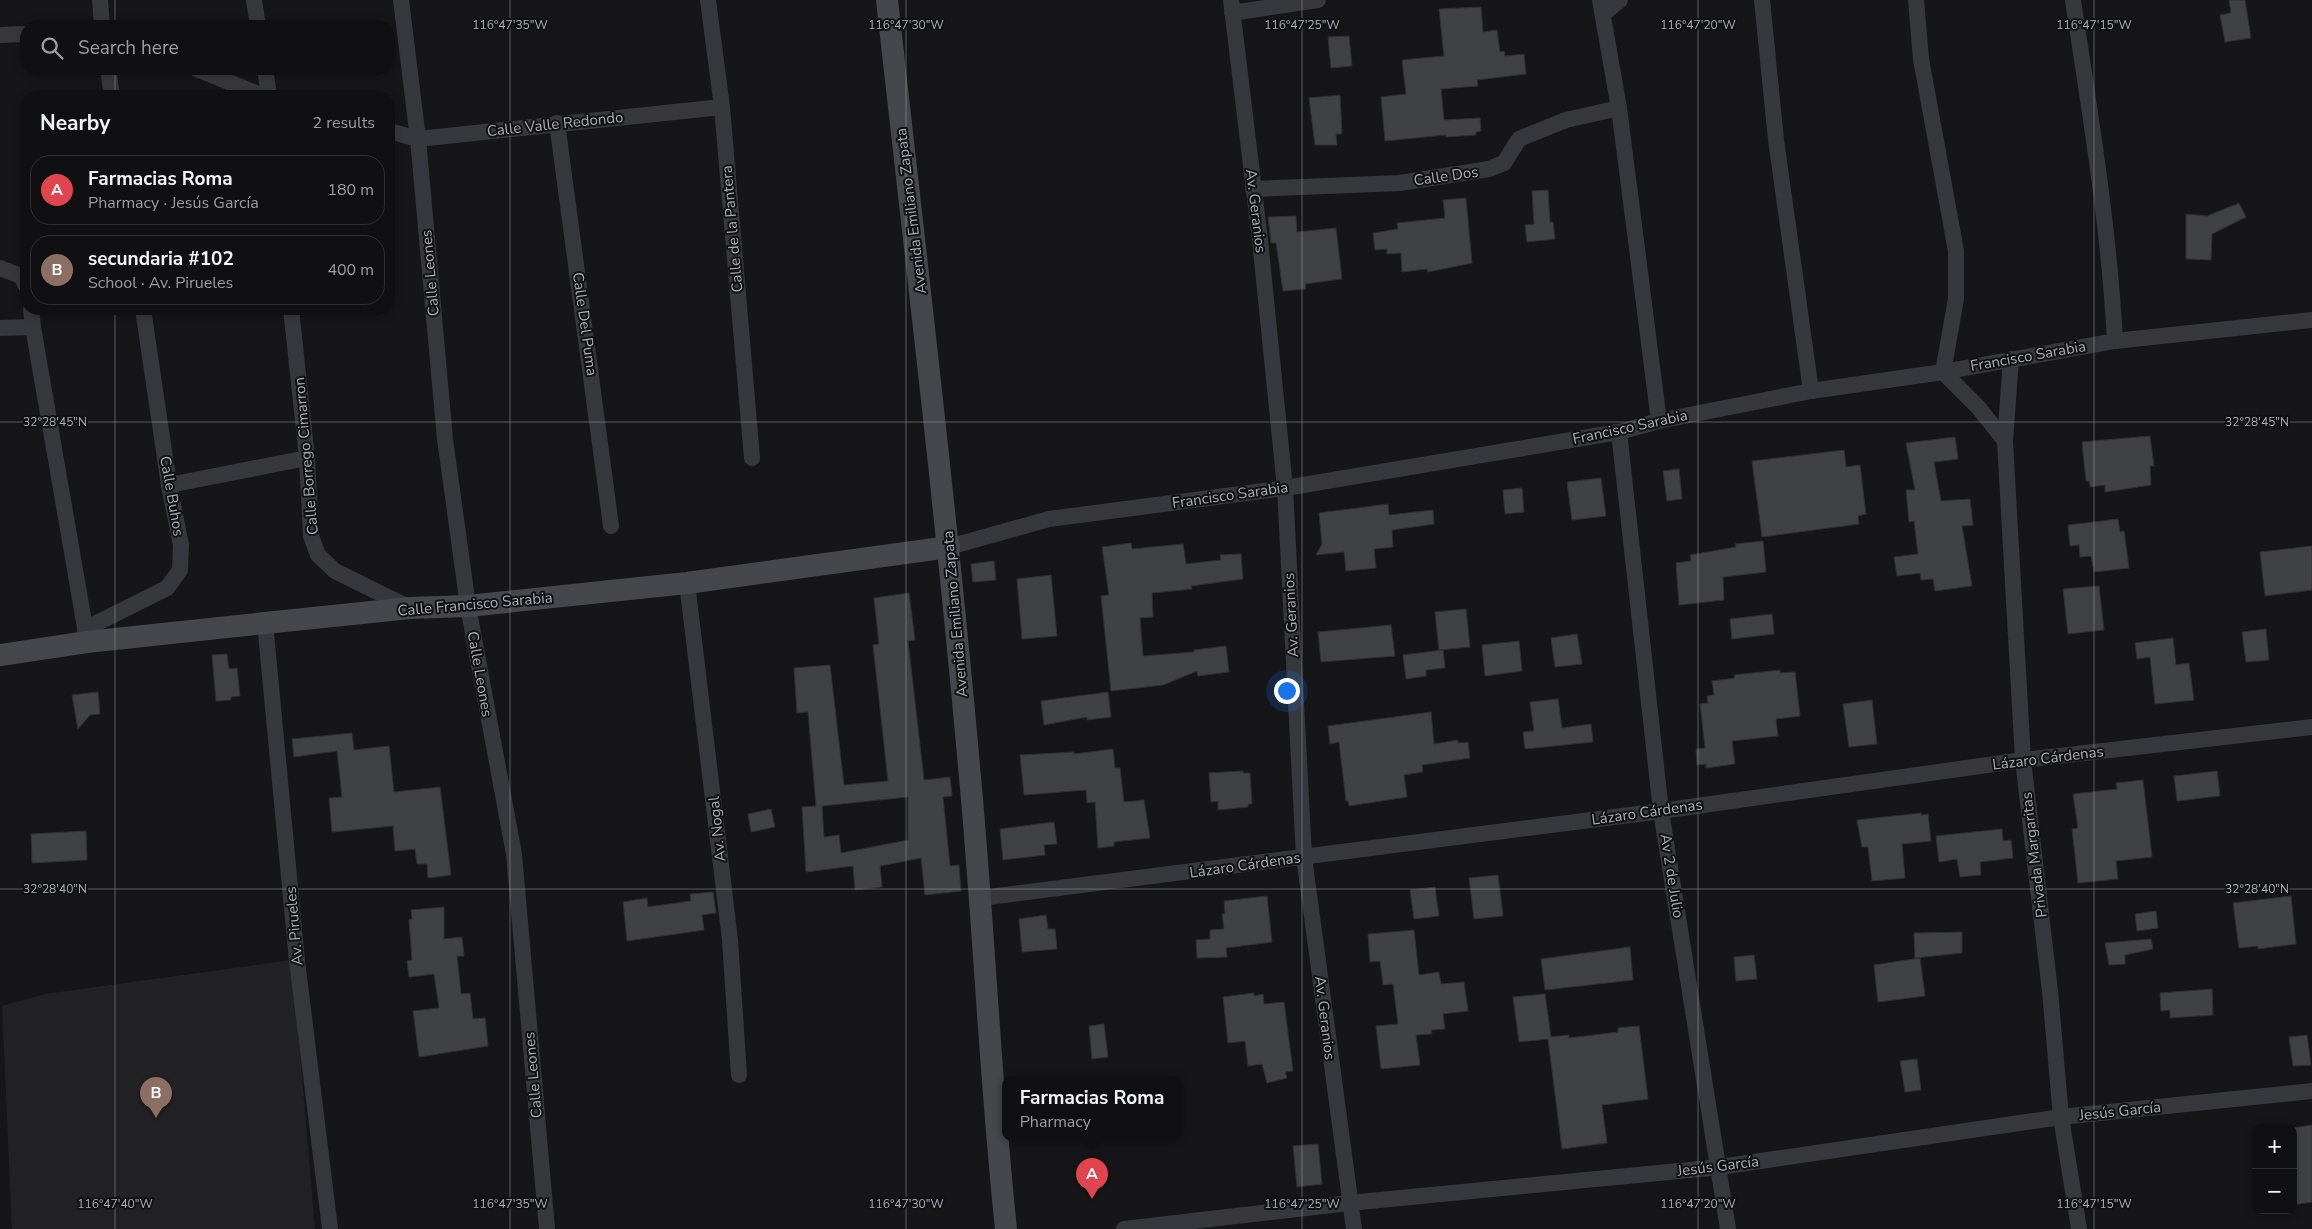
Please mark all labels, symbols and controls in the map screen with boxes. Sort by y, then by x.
text: 116°47'35"W [472,17,548,33]
text: 116°47'30"W [868,17,944,33]
text: 116°47'25"W [1264,17,1340,33]
text: 116°47'20"W [1660,17,1736,33]
text: 116°47'15"W [2056,17,2132,33]
search box [20,20,395,75]
icon: search [38,34,66,62]
text: Search here [78,35,179,61]
street label: Calle Valle Redondo [486,107,624,141]
text: Nearby [40,109,110,137]
text: 2 results [313,112,375,134]
street label: Avenida Emiliano Zapata [891,127,931,295]
street label: Calle Dos [1412,162,1480,190]
street label: Calle de la Pantera [716,165,748,293]
text: Farmacias Roma [88,166,233,192]
street label: Av. Geranios [1241,168,1271,254]
text: A [51,179,63,201]
text: 180 m [327,179,374,201]
text: Pharmacy · Jesús García [88,192,259,214]
street label: Calle Leones [416,229,444,317]
text: secundaria #102 [88,246,234,272]
text: B [51,259,63,281]
text: 400 m [327,259,374,281]
street label: Calle Del Puma [568,271,602,377]
text: School · Av. Pirueles [88,272,233,294]
street label: Francisco Sarabia [1969,336,2087,376]
street label: Calle Borrego Cimarron [289,376,323,536]
street label: Francisco Sarabia [1571,405,1689,449]
text: 32°28'45"N [23,414,87,430]
text: 32°28'45"N [2225,414,2289,430]
street label: Calle Buhos [155,454,189,538]
street label: Francisco Sarabia [1171,477,1289,513]
street label: Avenida Emiliano Zapata [938,530,972,698]
street label: Av. Geranios [1279,572,1303,658]
street label: Calle Francisco Sarabia [397,587,553,621]
street label: Calle Leones [463,630,497,718]
your location [1274,678,1300,704]
street label: Lázaro Cárdenas [1991,741,2105,775]
street label: Privada Margaritas [2016,791,2052,919]
street label: Lázaro Cárdenas [1590,794,1704,830]
street label: Av. Nogal [704,795,730,863]
street label: Av 2 de Julio [1655,832,1689,920]
street label: Lázaro Cárdenas [1188,847,1302,883]
text: 32°28'40"N [23,881,87,897]
text: 32°28'40"N [2225,881,2289,897]
street label: Av. Pirueles [281,886,307,966]
street label: Av. Geranios [1310,975,1340,1061]
street label: Calle Leones [519,1031,547,1119]
popup [1002,1076,1182,1141]
pin: B [140,1077,172,1118]
text: Farmacias Roma [1020,1085,1164,1111]
street label: Jesús García [2077,1097,2162,1125]
text: Pharmacy [1020,1111,1091,1133]
map controls [2252,1124,2297,1214]
button: + [2252,1124,2297,1169]
street label: Jesús García [1675,1151,1760,1181]
pin: A [1076,1158,1108,1199]
button: − [2252,1169,2297,1214]
text: 116°47'40"W [77,1196,153,1212]
text: 116°47'35"W [472,1196,548,1212]
text: 116°47'30"W [868,1196,944,1212]
text: 116°47'25"W [1264,1196,1340,1212]
text: 116°47'20"W [1660,1196,1736,1212]
text: 116°47'15"W [2056,1196,2132,1212]

